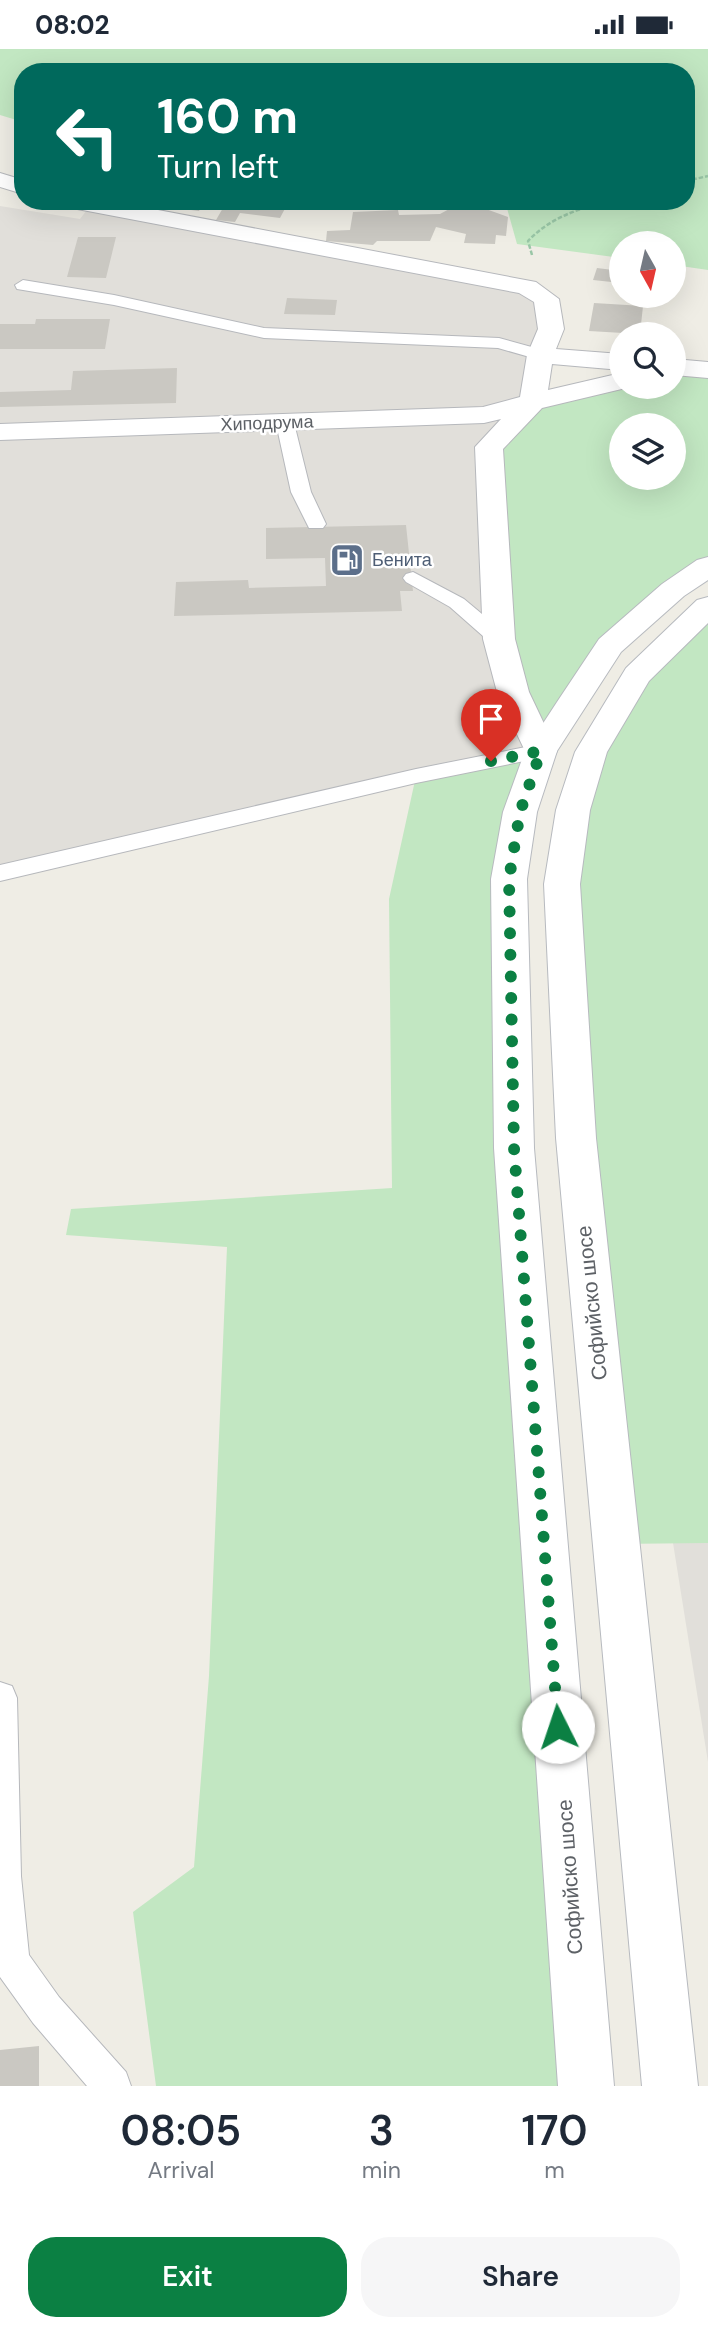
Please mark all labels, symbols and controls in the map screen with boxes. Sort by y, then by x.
text: 08:02 [35,8,110,42]
text: 160 m [157,84,298,148]
icon: left [42,91,133,182]
text: Turn left [157,146,279,188]
north arrow [609,231,686,308]
map controls [609,231,686,490]
button: search [609,322,686,399]
street label: Хиподрума [220,409,315,437]
button: layers [609,413,686,490]
fuel station icon: Бенита [328,541,366,579]
place label: Бенита [372,548,433,572]
pin [461,689,521,761]
icon: arrive [472,700,510,738]
street label: Софийско шосе [570,1224,614,1382]
position arrow [521,1690,595,1764]
street label: Софийско шосе [551,1798,589,1956]
text: 08:05 [120,2103,241,2158]
text: 3 [369,2103,394,2158]
text: 170 [521,2103,588,2158]
text: Arrival [147,2155,214,2185]
text: min [362,2155,401,2185]
text: m [544,2155,565,2185]
button: Exit [28,2237,347,2317]
button: Share [361,2237,680,2317]

